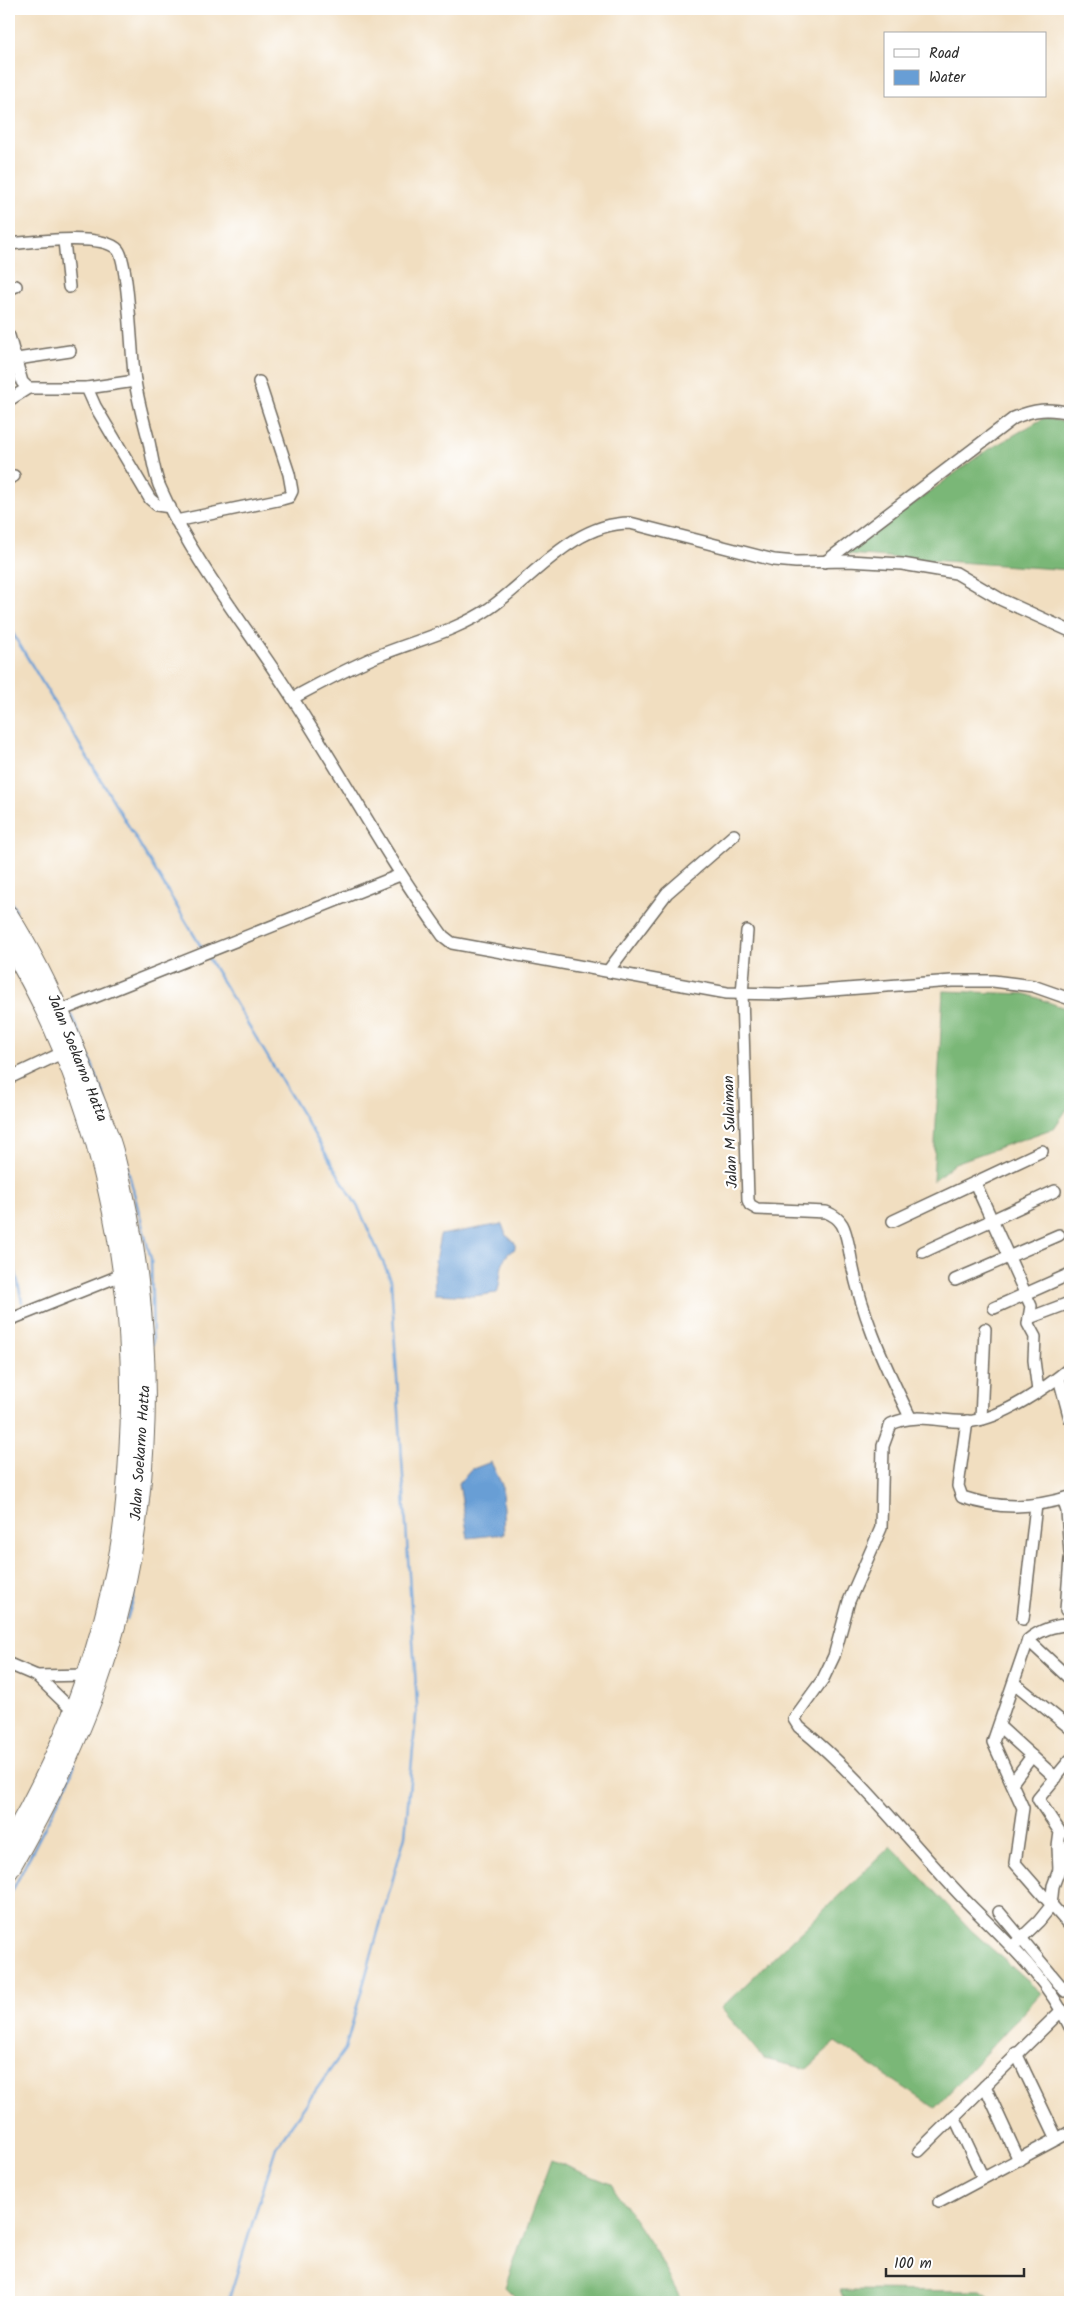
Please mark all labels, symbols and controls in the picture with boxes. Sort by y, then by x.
legend [884,32,1046,98]
text: Road [929,42,960,66]
text: Water [929,66,966,90]
street label: Jalan Soekarno Hatta [40,991,114,1125]
street label: Jalan M Sulaiman [717,1075,745,1189]
street label: Jalan Soekarno Hatta [124,1384,158,1522]
scale bar [886,2246,1024,2278]
text: 100 m [894,2252,932,2276]

